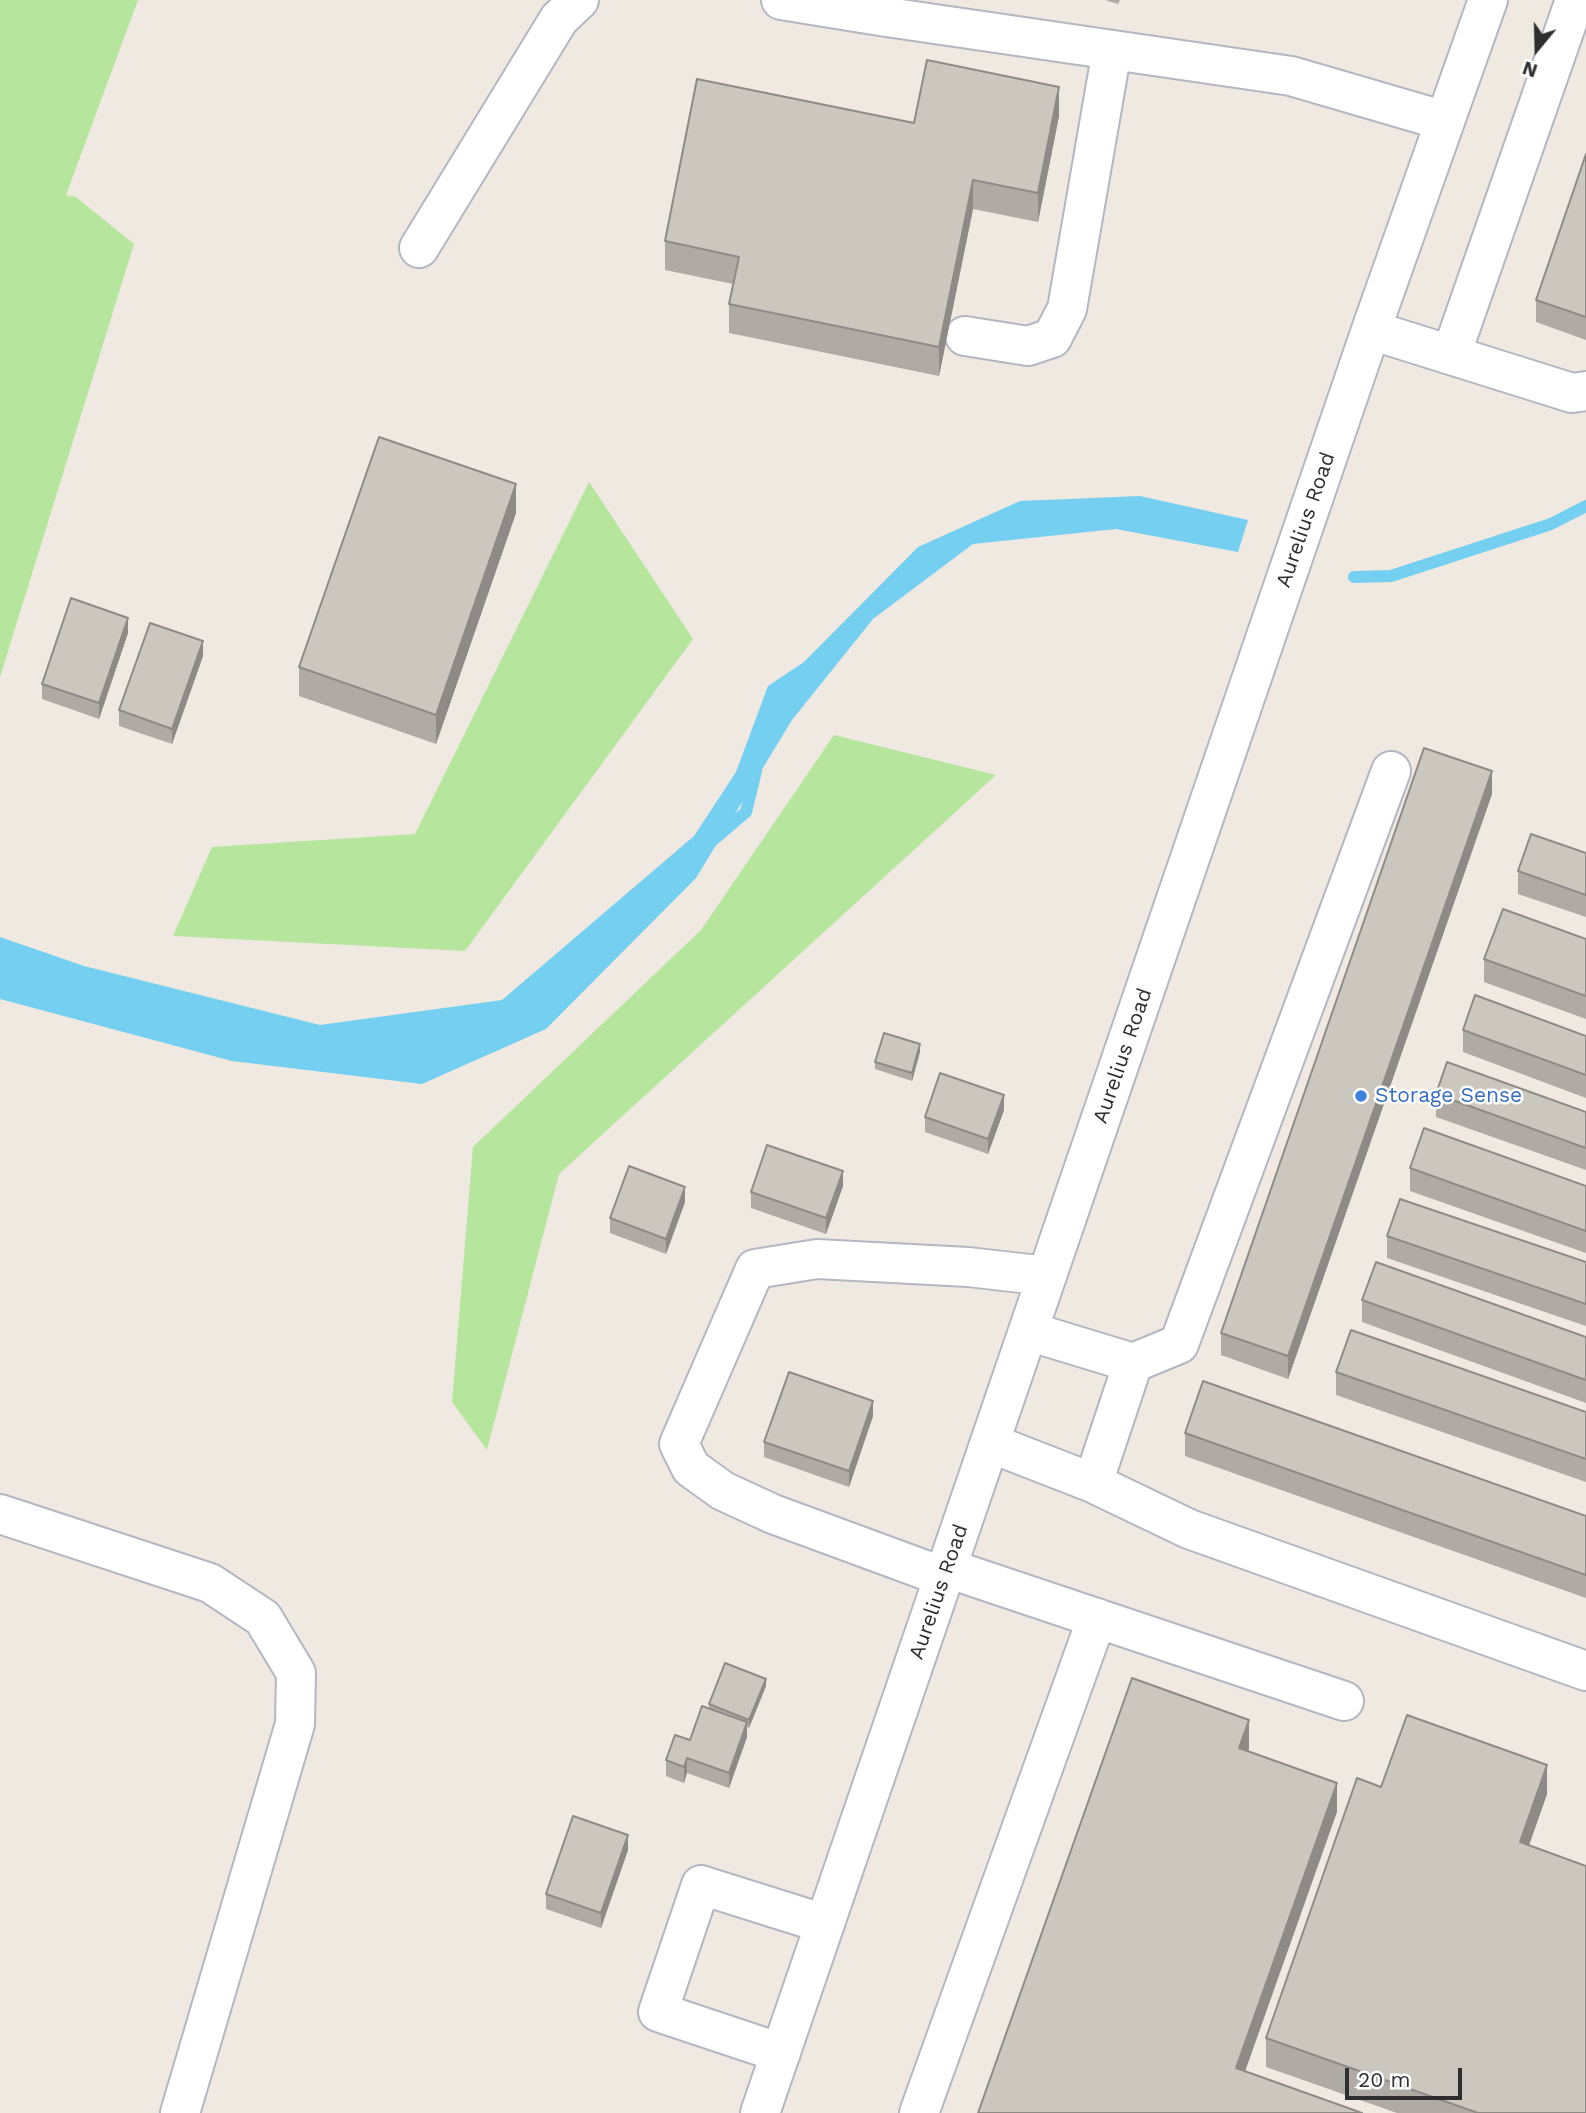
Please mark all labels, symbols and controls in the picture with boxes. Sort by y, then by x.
north arrow [1502,14,1572,84]
text: N [1520,56,1540,82]
street label: Aurelius Road [1271,449,1341,591]
street label: Aurelius Road [1088,985,1158,1127]
place label: Storage Sense [1375,1083,1522,1109]
marker: Storage Sense [1353,1088,1369,1104]
street label: Aurelius Road [904,1521,974,1663]
scale bar [1348,2054,1465,2098]
text: 20 m [1358,2067,1410,2092]

